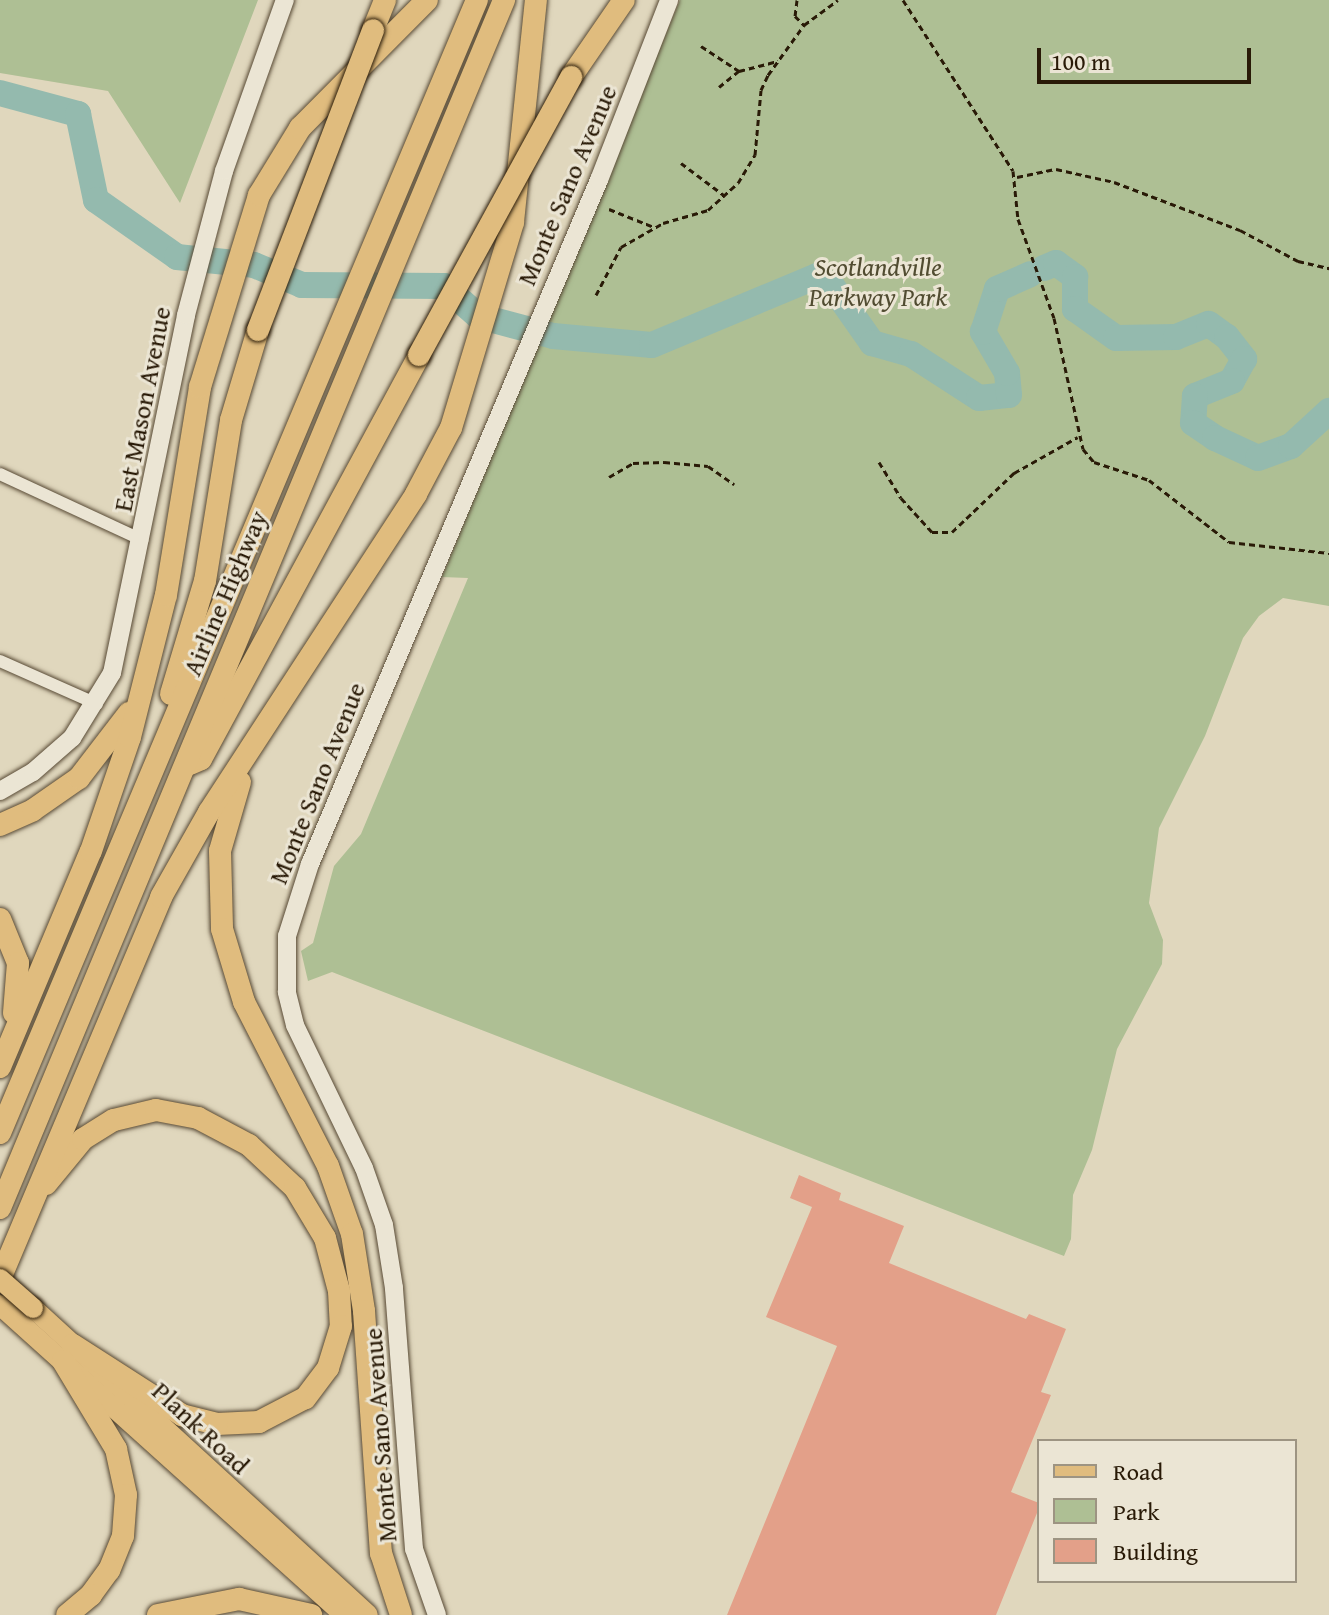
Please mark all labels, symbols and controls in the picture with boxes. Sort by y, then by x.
scale bar [1041,32,1255,82]
text: 100 m [1051,44,1111,79]
street label: Monte Sano Avenue [511,80,623,290]
park label: Scotlandville Parkway Park [809,251,947,312]
street label: East Mason Avenue [107,304,177,514]
street label: Airline Highway [176,506,274,680]
street label: Monte Sano Avenue [262,678,372,888]
street label: Monte Sano Avenue [357,1327,403,1543]
street label: Plank Road [146,1375,256,1481]
legend [1037,1439,1297,1583]
text: Road [1113,1454,1163,1489]
text: Park [1113,1494,1159,1529]
text: Building [1113,1534,1198,1569]

